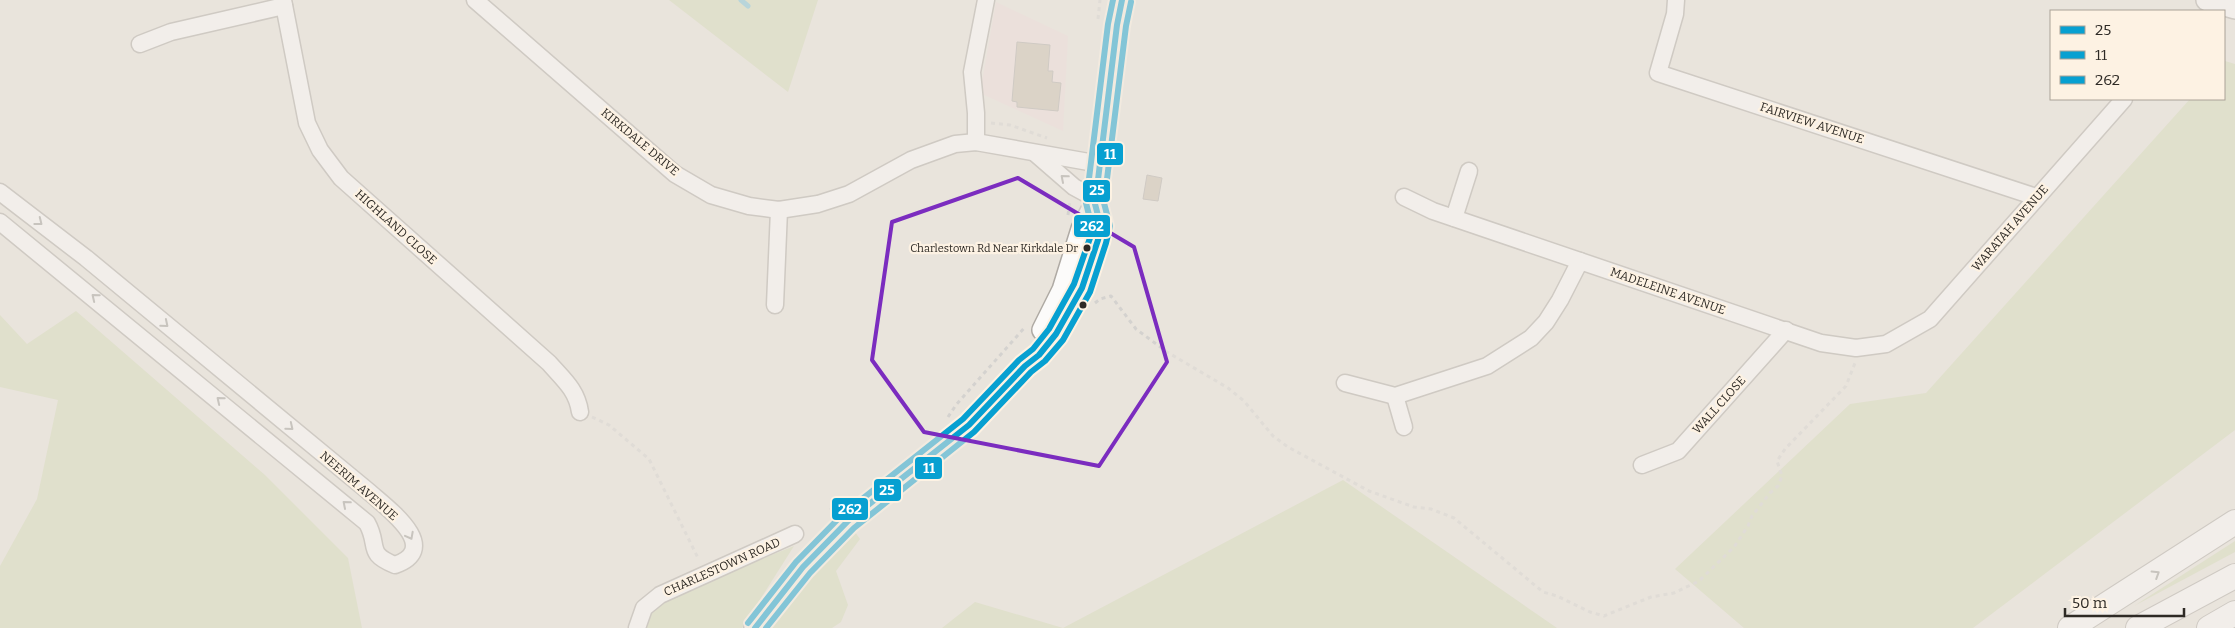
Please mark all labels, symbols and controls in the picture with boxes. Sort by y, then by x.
legend [2050,10,2225,100]
text: 25 [2095,21,2111,39]
text: 11 [2095,46,2107,64]
text: 262 [2095,71,2120,89]
street label: FAIRVIEW AVENUE [1758,100,1866,146]
street label: KIRKDALE DRIVE [598,105,682,179]
line badge: 11 [1096,142,1124,166]
text: 11 [1104,146,1116,163]
one-way arrow [1060,175,1069,184]
line badge: 25 [1082,179,1111,203]
text: 25 [1089,182,1105,199]
street label: WARATAH AVENUE [1969,182,2051,274]
street label: HIGHLAND CLOSE [352,187,440,267]
line badge: 262 [1073,214,1111,238]
one-way arrow [33,216,42,224]
text: 262 [1080,218,1104,235]
place label: Charlestown Rd Near Kirkdale Dr [910,242,1078,255]
marker: Charlestown Rd Near Kirkdale Dr [1082,243,1092,253]
street label: MADELEINE AVENUE [1609,265,1727,317]
one-way arrow [92,295,101,303]
unlabelled marker [1078,300,1088,310]
one-way arrow [159,318,168,327]
street label: WALL CLOSE [1690,373,1748,437]
one-way arrow [217,397,226,406]
one-way arrow [285,422,294,431]
street label: NEERIM AVENUE [317,448,401,524]
line badge: 11 [914,456,943,480]
text: 11 [923,460,935,477]
line badge: 25 [873,478,902,502]
text: 25 [879,482,895,499]
line badge: 262 [831,497,869,521]
one-way arrow [342,501,351,510]
text: 262 [838,501,862,518]
one-way arrow [404,530,414,539]
street label: CHARLESTOWN ROAD [662,535,782,599]
one-way arrow [2150,571,2159,581]
scale bar [2065,586,2184,618]
text: 50 m [2072,594,2108,612]

